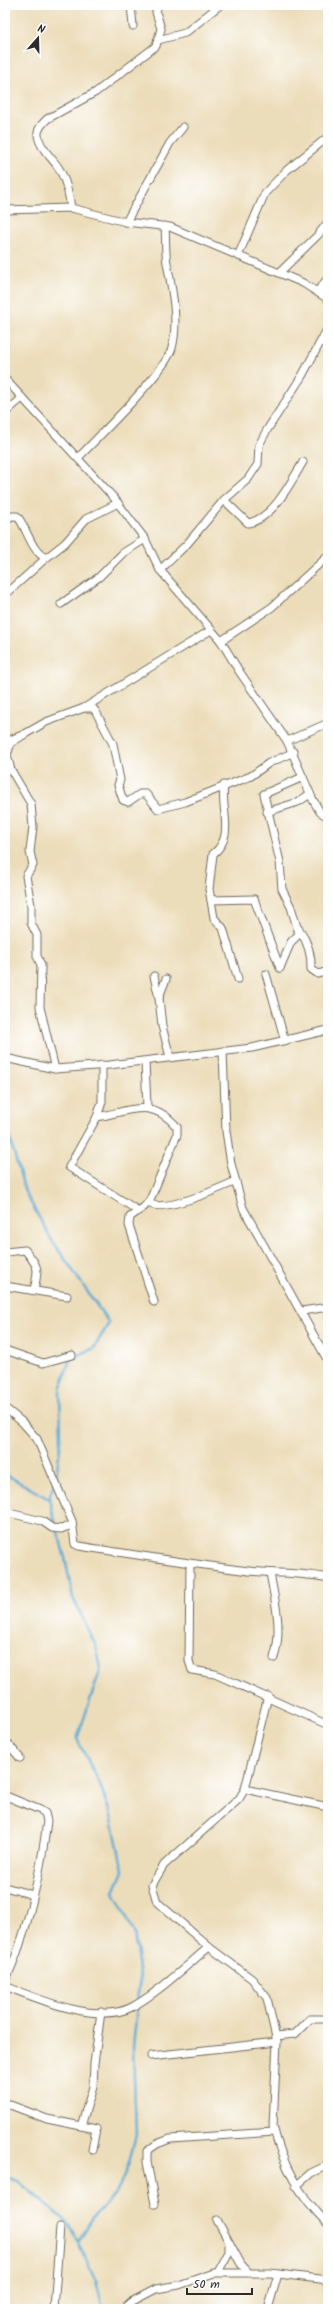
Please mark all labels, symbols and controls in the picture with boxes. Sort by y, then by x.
north arrow [18,18,58,58]
text: N [35,20,47,39]
scale bar [187,2270,252,2296]
text: 50 m [193,2275,220,2294]

